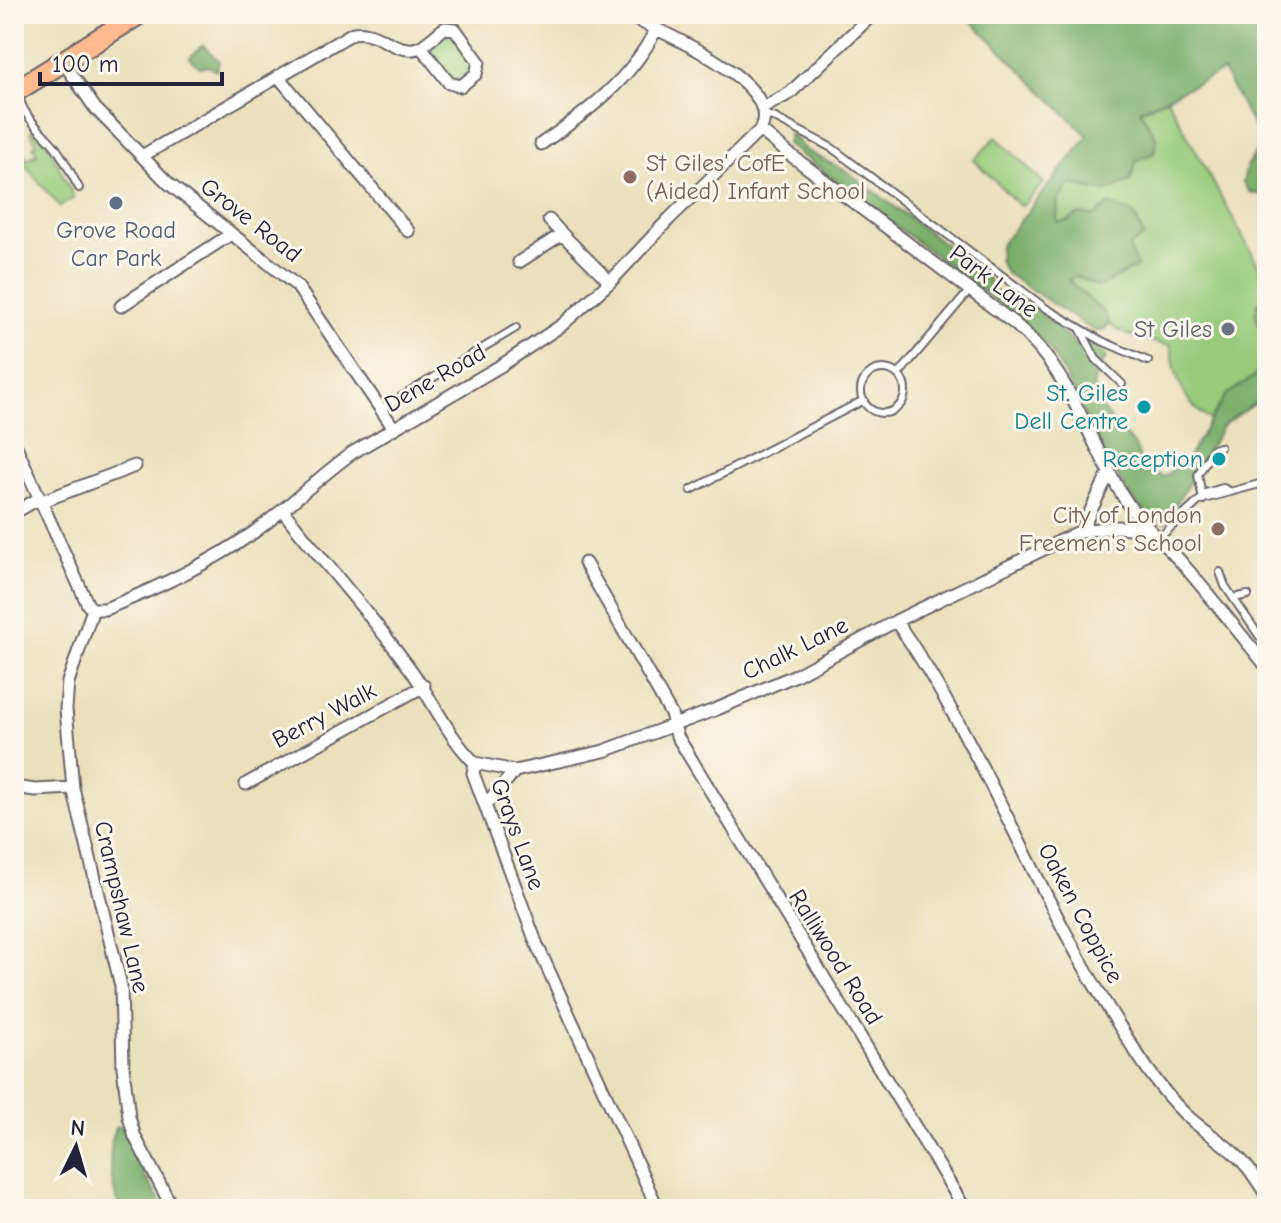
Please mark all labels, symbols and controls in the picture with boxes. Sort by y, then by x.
scale bar [40,36,222,86]
text: 100 m [52,50,119,78]
place label: St Giles' CofE (Aided) Infant School [646,149,865,205]
marker: St Giles' CofE (Aided) Infant School [621,168,639,186]
street label: Grove Road [195,172,307,268]
marker: Grove Road Car Park [107,194,125,212]
place label: Grove Road Car Park [56,216,176,272]
street label: Park Lane [944,239,1044,323]
place label: St Giles [1134,315,1212,343]
marker: St Giles [1219,320,1237,338]
street label: Dene Road [379,338,491,418]
place label: St. Giles Dell Centre [1014,379,1128,435]
marker: St. Giles Dell Centre [1135,398,1153,416]
place label: Reception [1103,445,1203,473]
marker: Reception [1210,450,1228,468]
place label: City of London Freemen's School [1019,501,1202,557]
marker: City of London Freemen's School [1209,520,1227,538]
street label: Chalk Lane [738,610,852,686]
street label: Berry Walk [267,676,381,754]
street label: Grays Lane [485,774,551,894]
street label: Crampshaw Lane [89,818,155,996]
street label: Oaken Coppice [1032,838,1130,988]
street label: Ralliwood Road [783,884,889,1030]
north arrow [36,1107,116,1187]
text: N [69,1114,86,1142]

